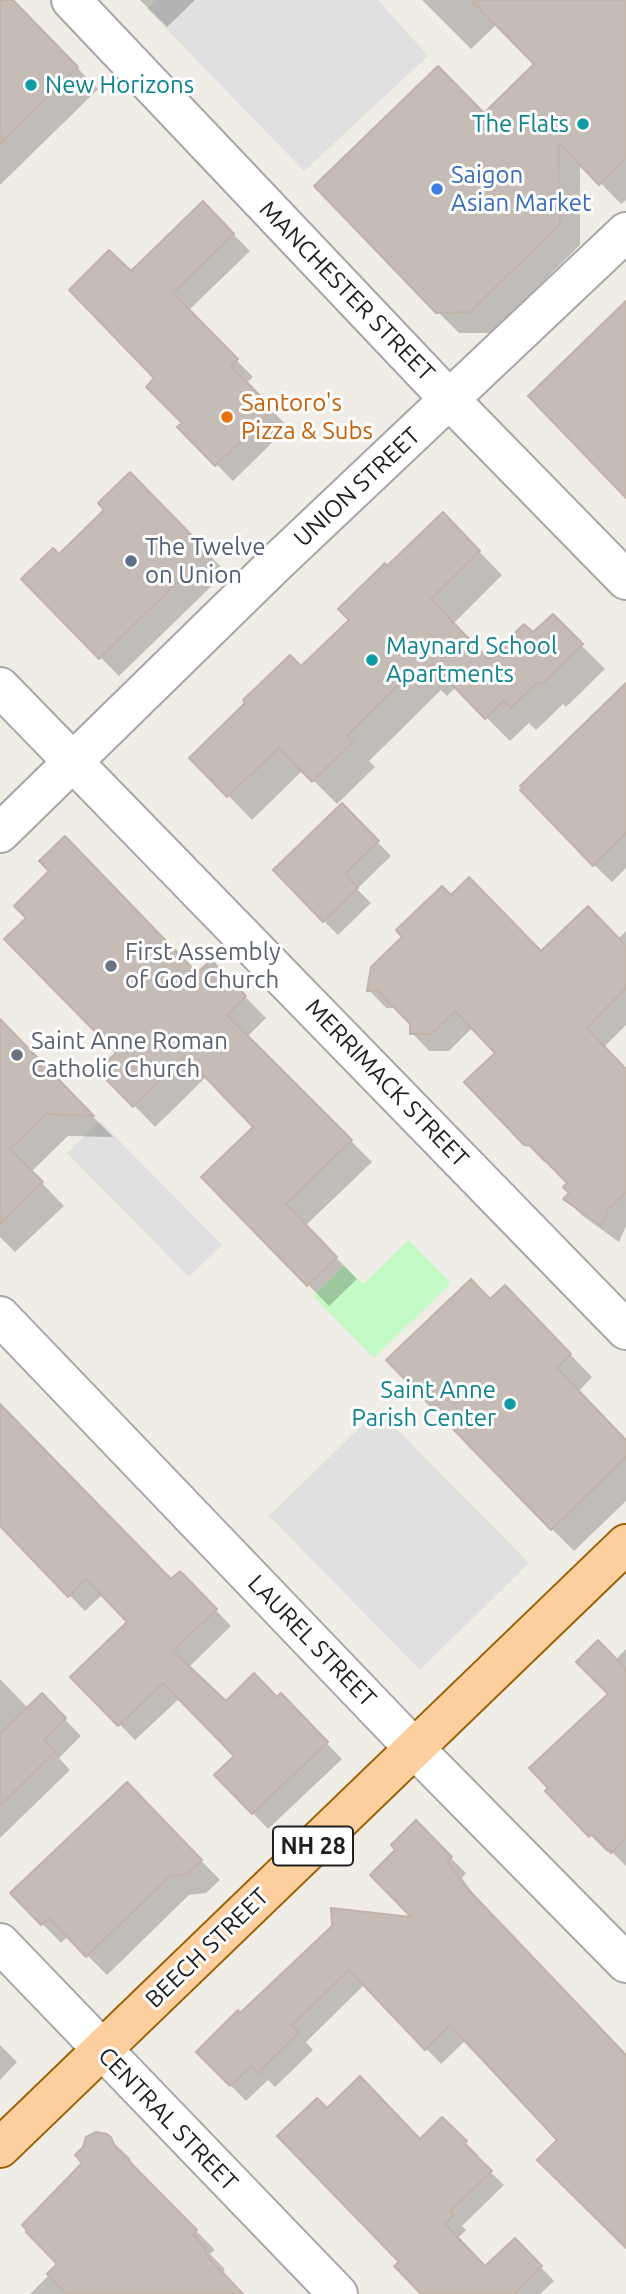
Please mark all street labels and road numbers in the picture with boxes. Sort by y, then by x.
street label: MANCHESTER STREET [253,195,441,387]
street label: UNION STREET [288,421,426,553]
street label: MERRIMACK STREET [299,993,475,1173]
street label: LAUREL STREET [242,1569,382,1713]
road number: NH 28 [273,1826,353,1866]
street label: BEECH STREET [139,1882,275,2014]
street label: CENTRAL STREET [92,2041,244,2197]

